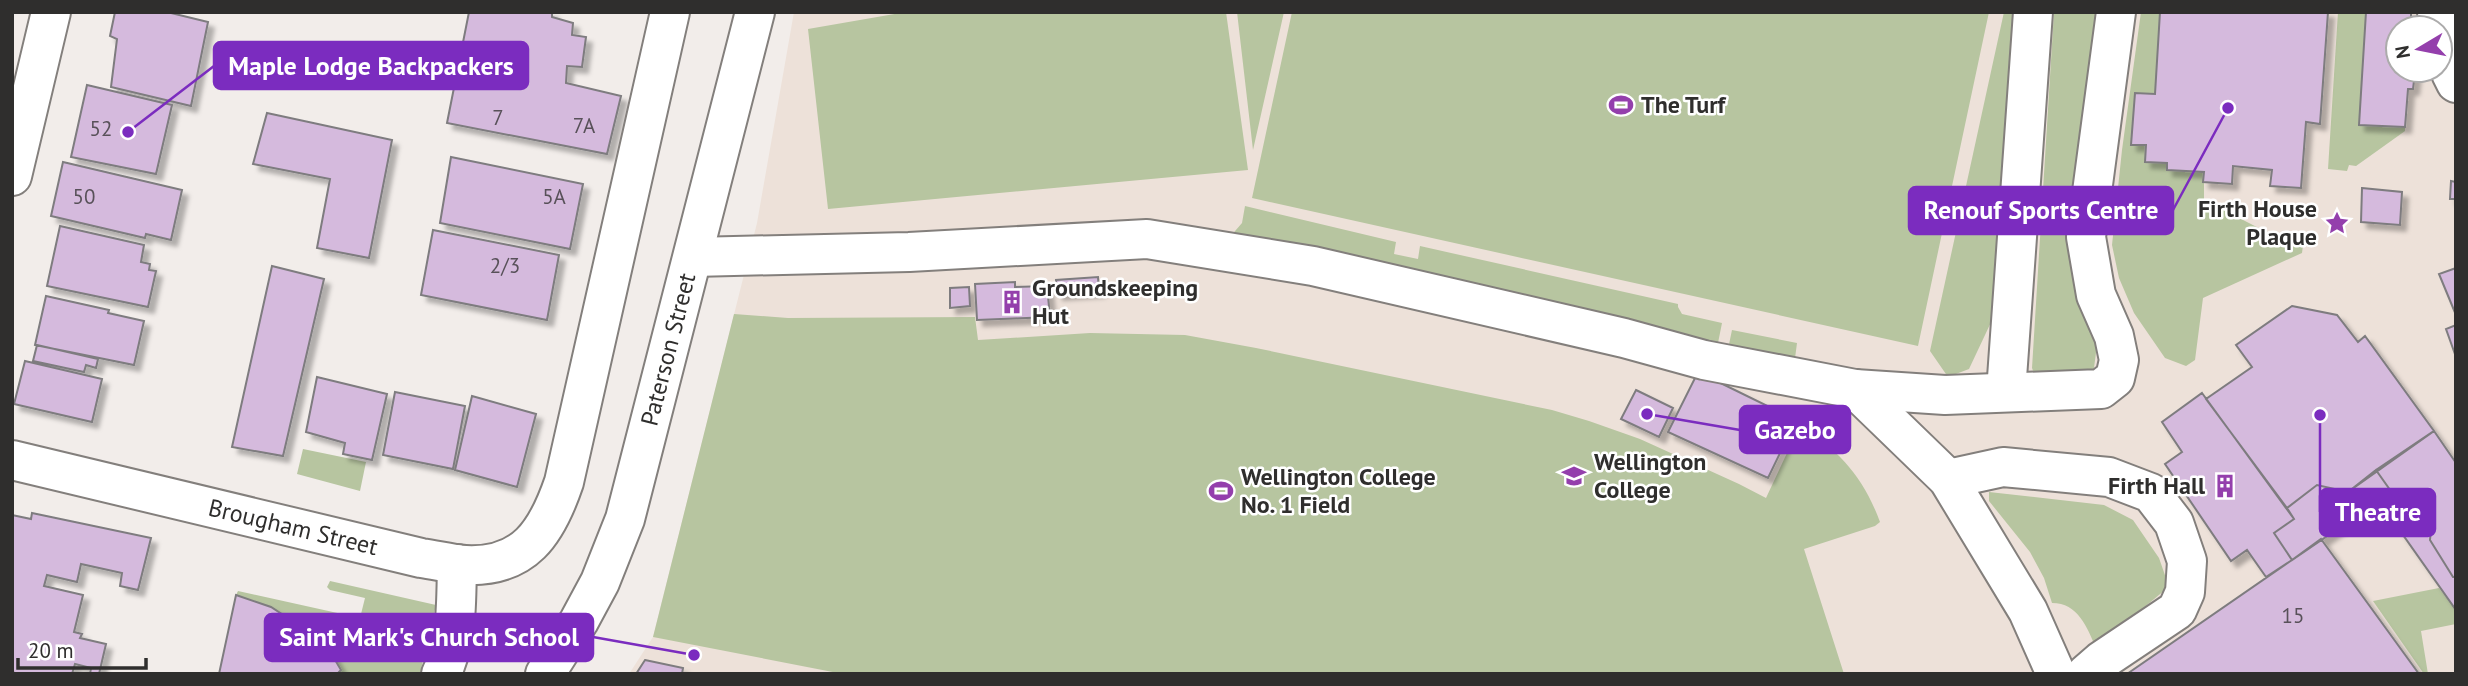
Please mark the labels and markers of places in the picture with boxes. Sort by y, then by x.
callout: Maple Lodge Backpackers [214,42,528,89]
place label: The Turf [1641,89,1727,120]
sports icon: The Turf [1607,91,1635,119]
callout: Renouf Sports Centre [1909,187,2173,234]
place label: Firth House Plaque [2198,193,2317,252]
place icon: Firth House Plaque [2323,209,2351,237]
place label: Groundskeeping Hut [1032,272,1198,331]
building icon: Groundskeeping Hut [998,288,1026,316]
callout: Gazebo [1740,406,1850,453]
place label: Wellington College [1594,446,1706,505]
place label: Wellington College No. 1 Field [1241,461,1436,520]
school or university icon: Wellington College [1560,462,1588,490]
place label: Firth Hall [2108,470,2206,501]
building icon: Firth Hall [2211,472,2239,500]
sports icon: Wellington College No. 1 Field [1207,477,1235,505]
callout: Theatre [2320,489,2435,536]
callout: Saint Mark's Church School [265,614,593,661]

